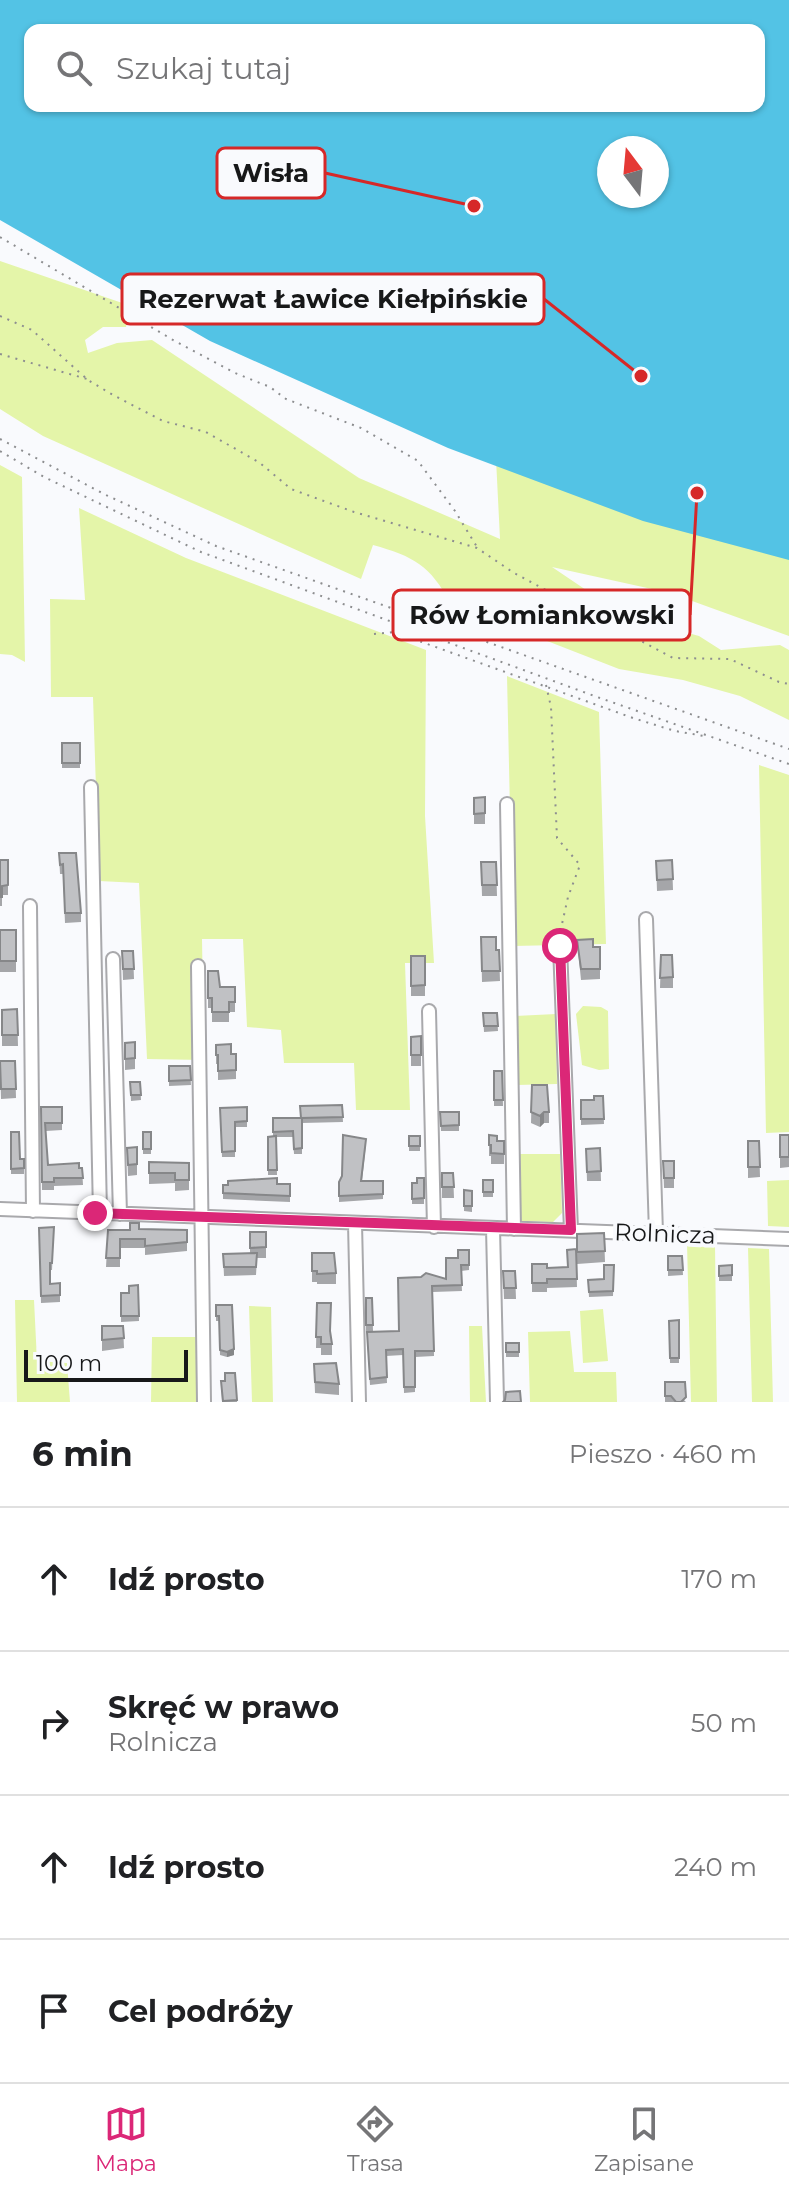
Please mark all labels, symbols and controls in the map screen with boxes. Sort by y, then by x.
search box [24,24,765,112]
icon: search [52,46,96,90]
text: Szukaj tutaj [116,50,291,87]
north arrow [597,136,669,208]
callout: Wisła [217,148,325,198]
text: Wisła [233,157,309,189]
callout: Rezerwat Ławice Kiełpińskie [122,274,544,324]
text: Rezerwat Ławice Kiełpińskie [138,283,528,315]
callout: Rów Łomiankowski [393,590,690,640]
text: Rów Łomiankowski [409,599,675,631]
route start [542,928,578,964]
route end [77,1195,113,1231]
street label: Rolnicza [614,1217,716,1250]
scale bar [24,1346,188,1382]
text: 100 m [36,1350,102,1377]
text: 6 min [32,1433,133,1475]
text: Pieszo · 460 m [569,1438,757,1470]
icon: ahead [32,1557,76,1601]
text: Idź prosto [108,1561,265,1598]
text: 170 m [681,1563,757,1595]
text: Skręć w prawo [108,1689,339,1726]
icon: right [32,1701,76,1745]
text: 50 m [691,1707,757,1739]
text: Rolnicza [108,1726,218,1758]
icon: ahead [32,1845,76,1889]
text: Idź prosto [108,1849,265,1886]
text: 240 m [674,1851,757,1883]
icon: arrive [32,1989,76,2033]
text: Cel podróży [108,1993,293,2030]
tab: Mapa [95,2102,157,2177]
tab: Trasa [347,2102,404,2177]
tab: Zapisane [594,2102,694,2177]

